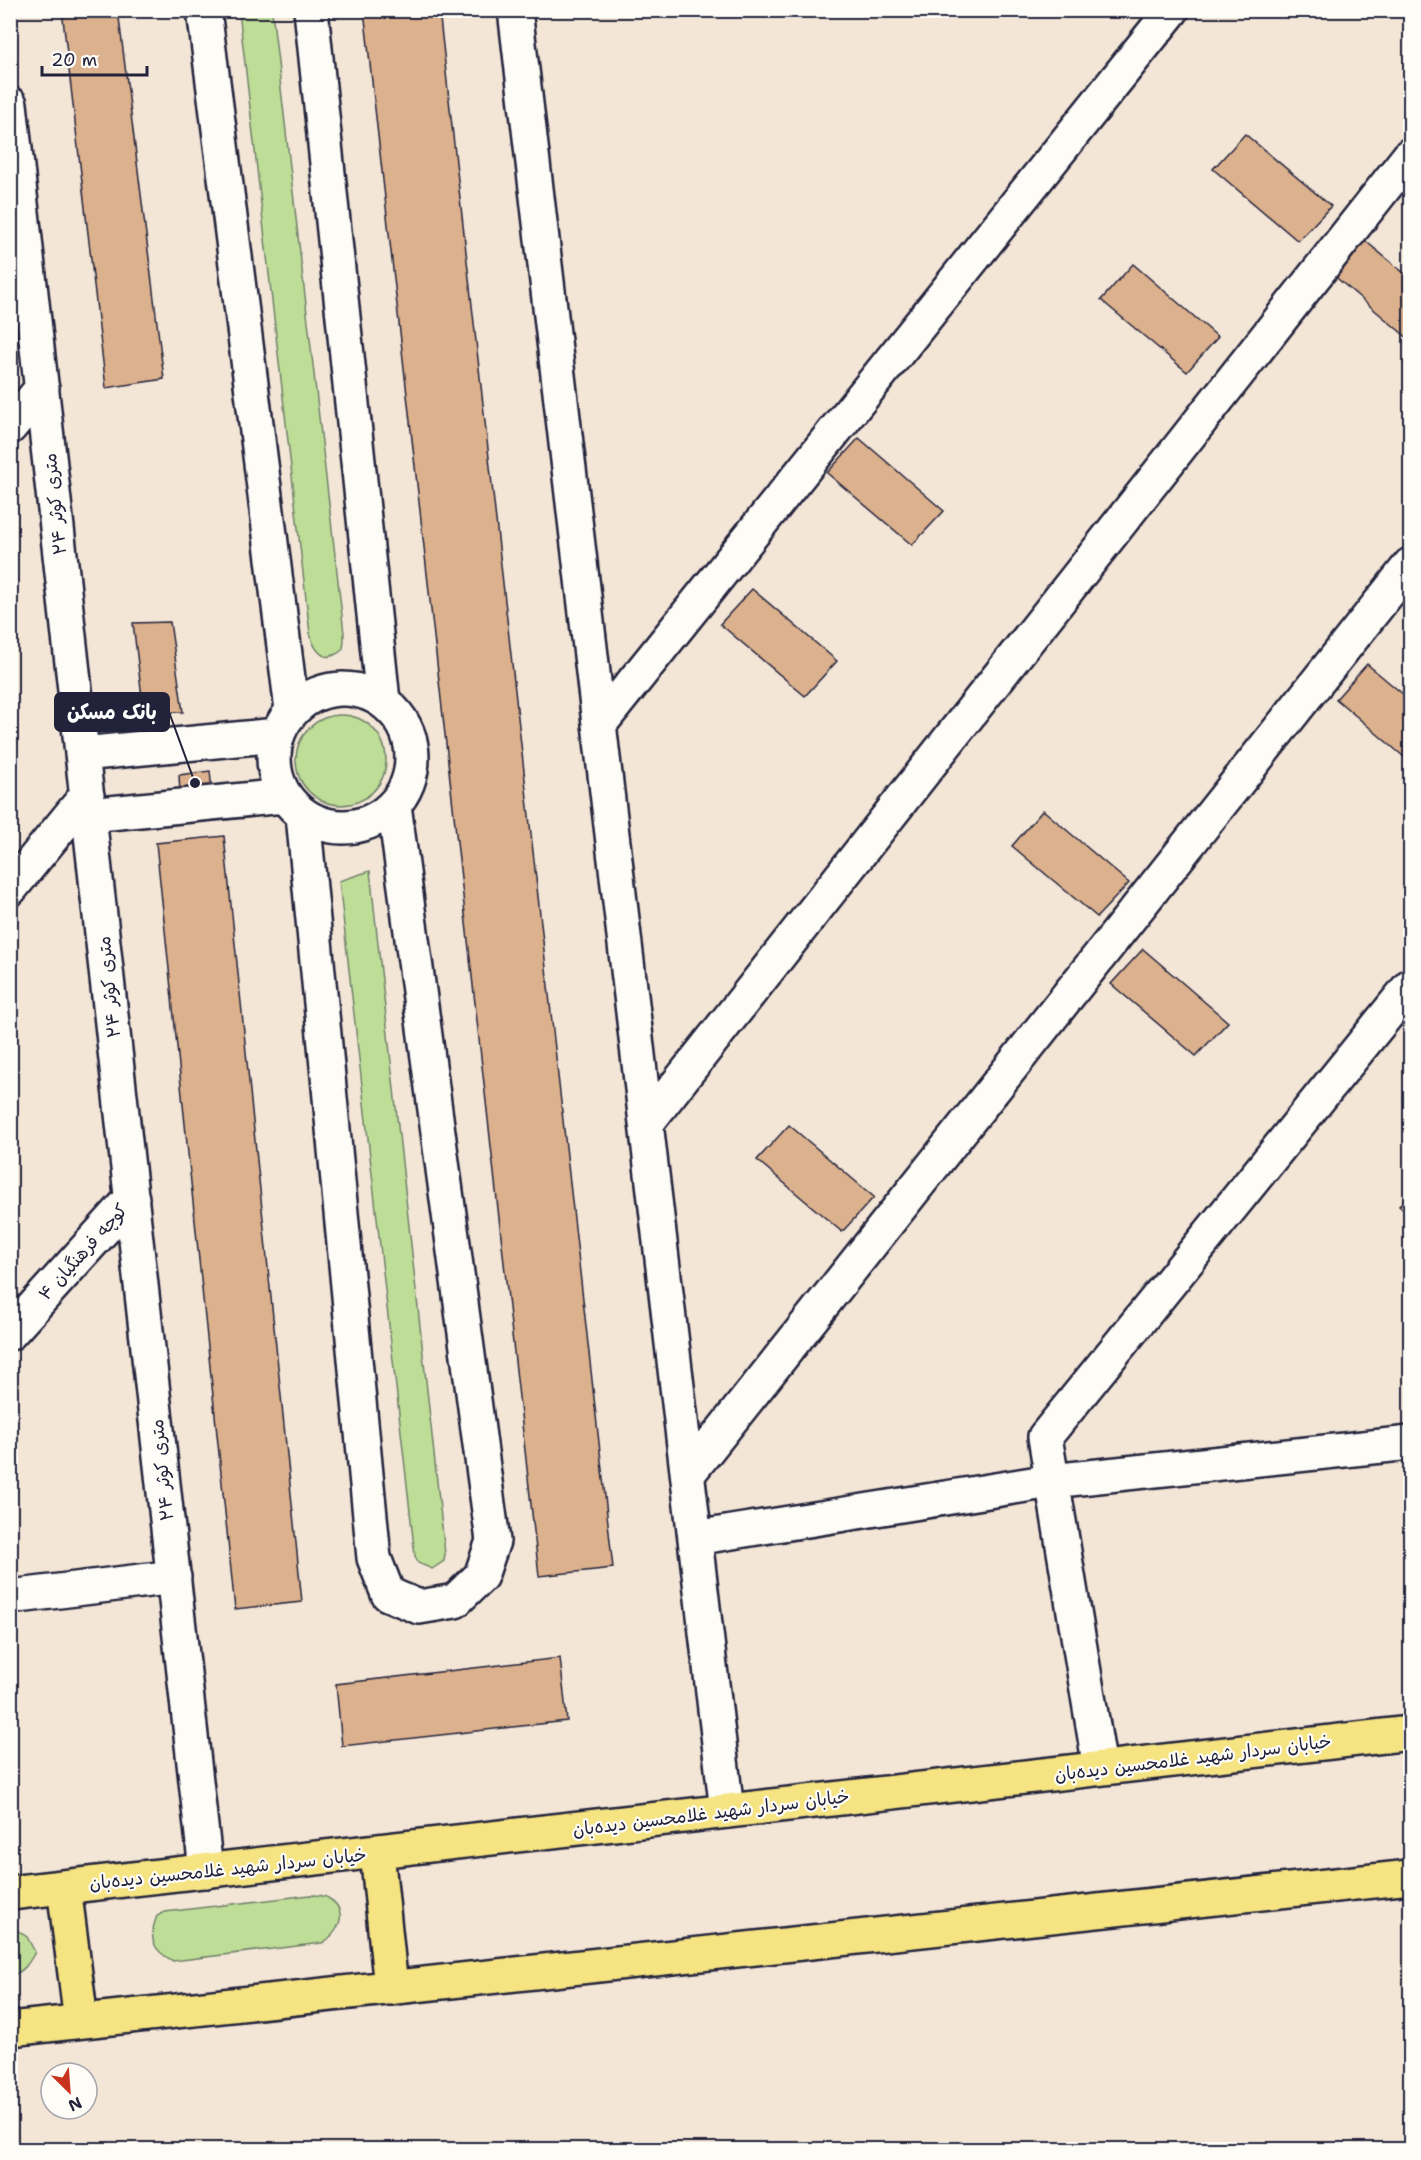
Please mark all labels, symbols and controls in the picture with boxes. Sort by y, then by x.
scale bar [42,39,147,77]
text: 20 m [51,48,97,72]
street label: ۲۴ متری کوثر [38,452,72,556]
callout: بانک مسکن [55,693,169,731]
text: بانک مسکن [67,699,157,725]
street label: ۲۴ متری کوثر [92,935,126,1039]
street label: کوچه فرهنگیان ۴ [33,1198,133,1306]
street label: ۲۴ متری کوثر [145,1418,179,1522]
street label: خیابان سردار شهید غلامحسین دیده‌بان [1053,1729,1333,1787]
street label: خیابان سردار شهید غلامحسین دیده‌بان [571,1784,851,1842]
street label: خیابان سردار شهید غلامحسین دیده‌بان [88,1843,368,1895]
north arrow [39,2061,99,2121]
text: N [65,2092,85,2116]

